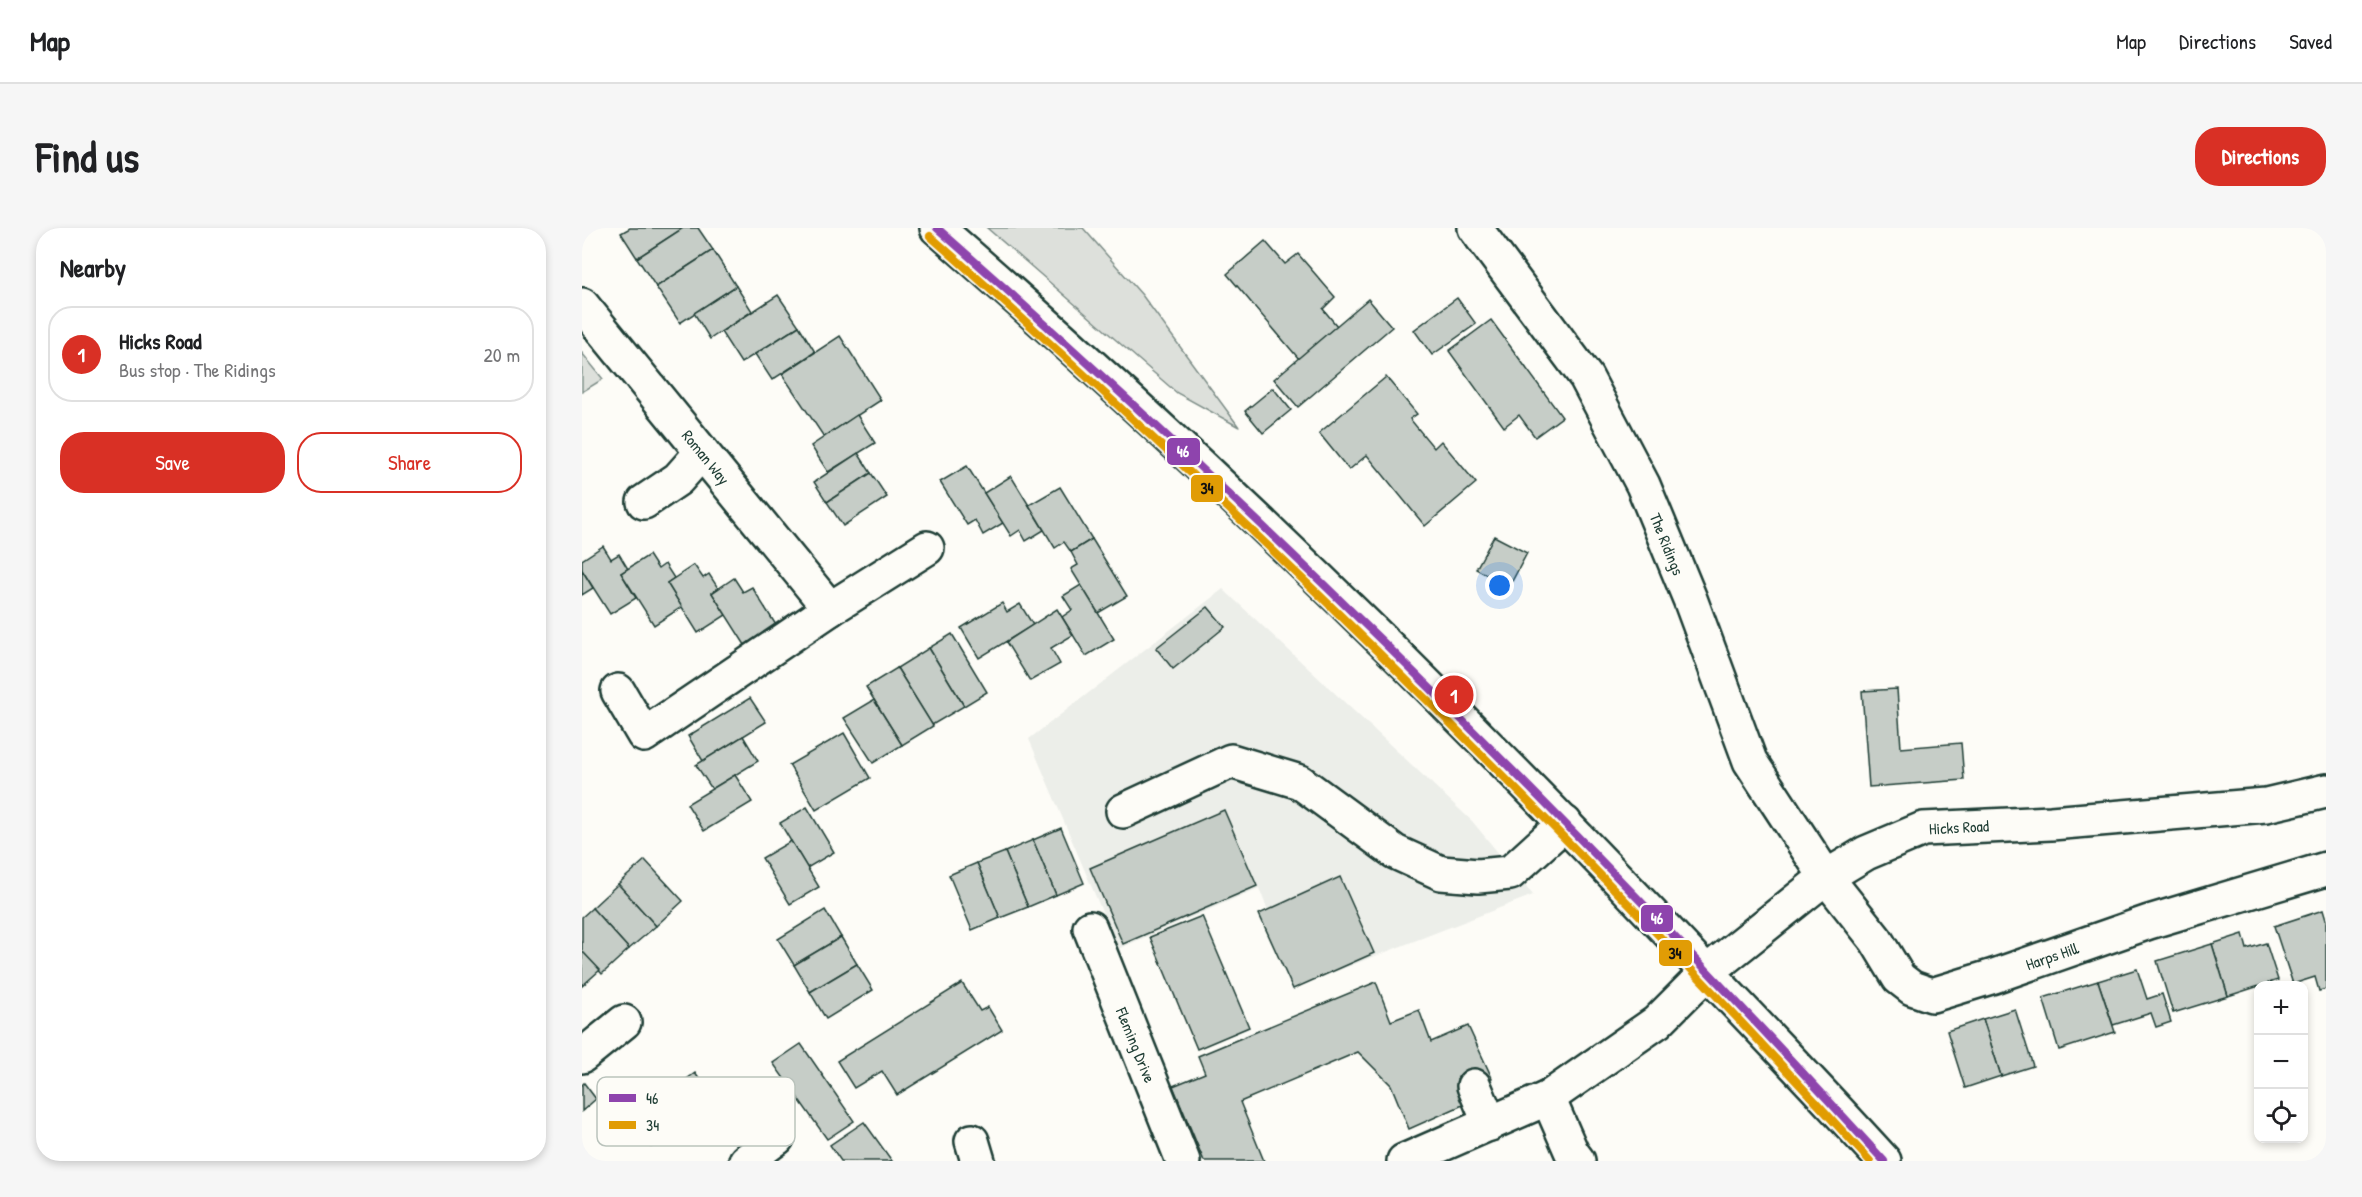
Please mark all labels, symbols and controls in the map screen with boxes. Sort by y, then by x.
text: Map [30,22,70,60]
text: Map [2116,27,2146,56]
text: Directions [2179,27,2256,56]
text: Saved [2289,27,2332,56]
button: Directions [2195,127,2326,186]
text: Find us [36,128,139,185]
text: Nearby [60,250,126,285]
text: Hicks Road [119,326,201,356]
text: 1 [78,341,85,368]
text: 20 m [483,341,520,368]
text: Bus stop · The Ridings [119,356,276,383]
street label: Roman Way [677,425,735,489]
button: Save [60,432,285,493]
button: Share [297,432,522,493]
line badge: 46 [1166,437,1201,466]
text: 46 [1177,440,1190,462]
line badge: 34 [1190,474,1224,503]
text: 34 [1200,477,1214,499]
street label: The Ridings [1645,510,1689,578]
your location [1485,571,1514,600]
pin: 1 [1434,672,1474,718]
street label: Hicks Road [1928,814,1990,840]
line badge: 46 [1640,904,1674,933]
text: 46 [1651,907,1664,929]
street label: Harps Hill [2023,937,2081,975]
line badge: 34 [1658,939,1693,967]
text: 34 [1668,942,1682,964]
map controls [2254,981,2308,1143]
button: + [2254,981,2308,1035]
street label: Fleming Drive [1111,1003,1161,1086]
button: − [2254,1035,2308,1089]
legend [597,1077,795,1146]
text: 46 [646,1087,658,1109]
button: locate [2254,1089,2308,1143]
text: 34 [646,1114,659,1136]

